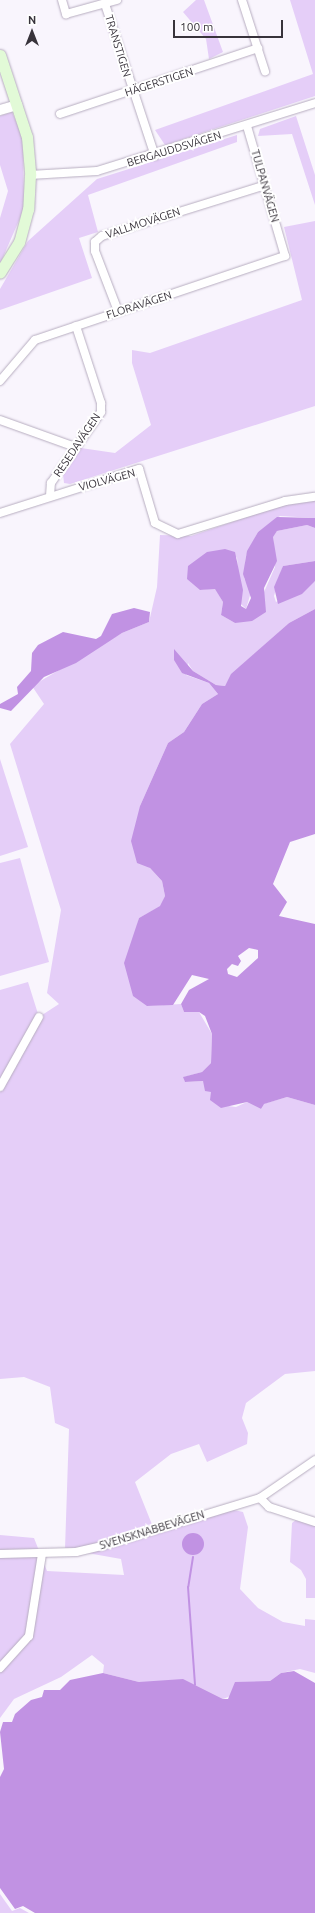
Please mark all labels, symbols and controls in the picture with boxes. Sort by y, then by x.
north arrow [12,12,52,52]
scale bar [175,12,285,38]
street label: TRANSTIGEN [102,13,134,79]
text: N [28,14,36,26]
text: 100 m [180,20,213,33]
street label: HÄGERSTIGEN [123,65,195,99]
street label: BERGAUDDSVÄGEN [125,128,223,170]
street label: TULPANVÄGEN [248,148,282,224]
street label: VALLMOVÄGEN [104,205,182,241]
street label: FLORAVÄGEN [105,288,173,322]
street label: RESEDAVÄGEN [51,411,103,479]
street label: VIOLVÄGEN [77,466,137,494]
street label: SVENSKNABBEVÄGEN [98,1508,206,1552]

